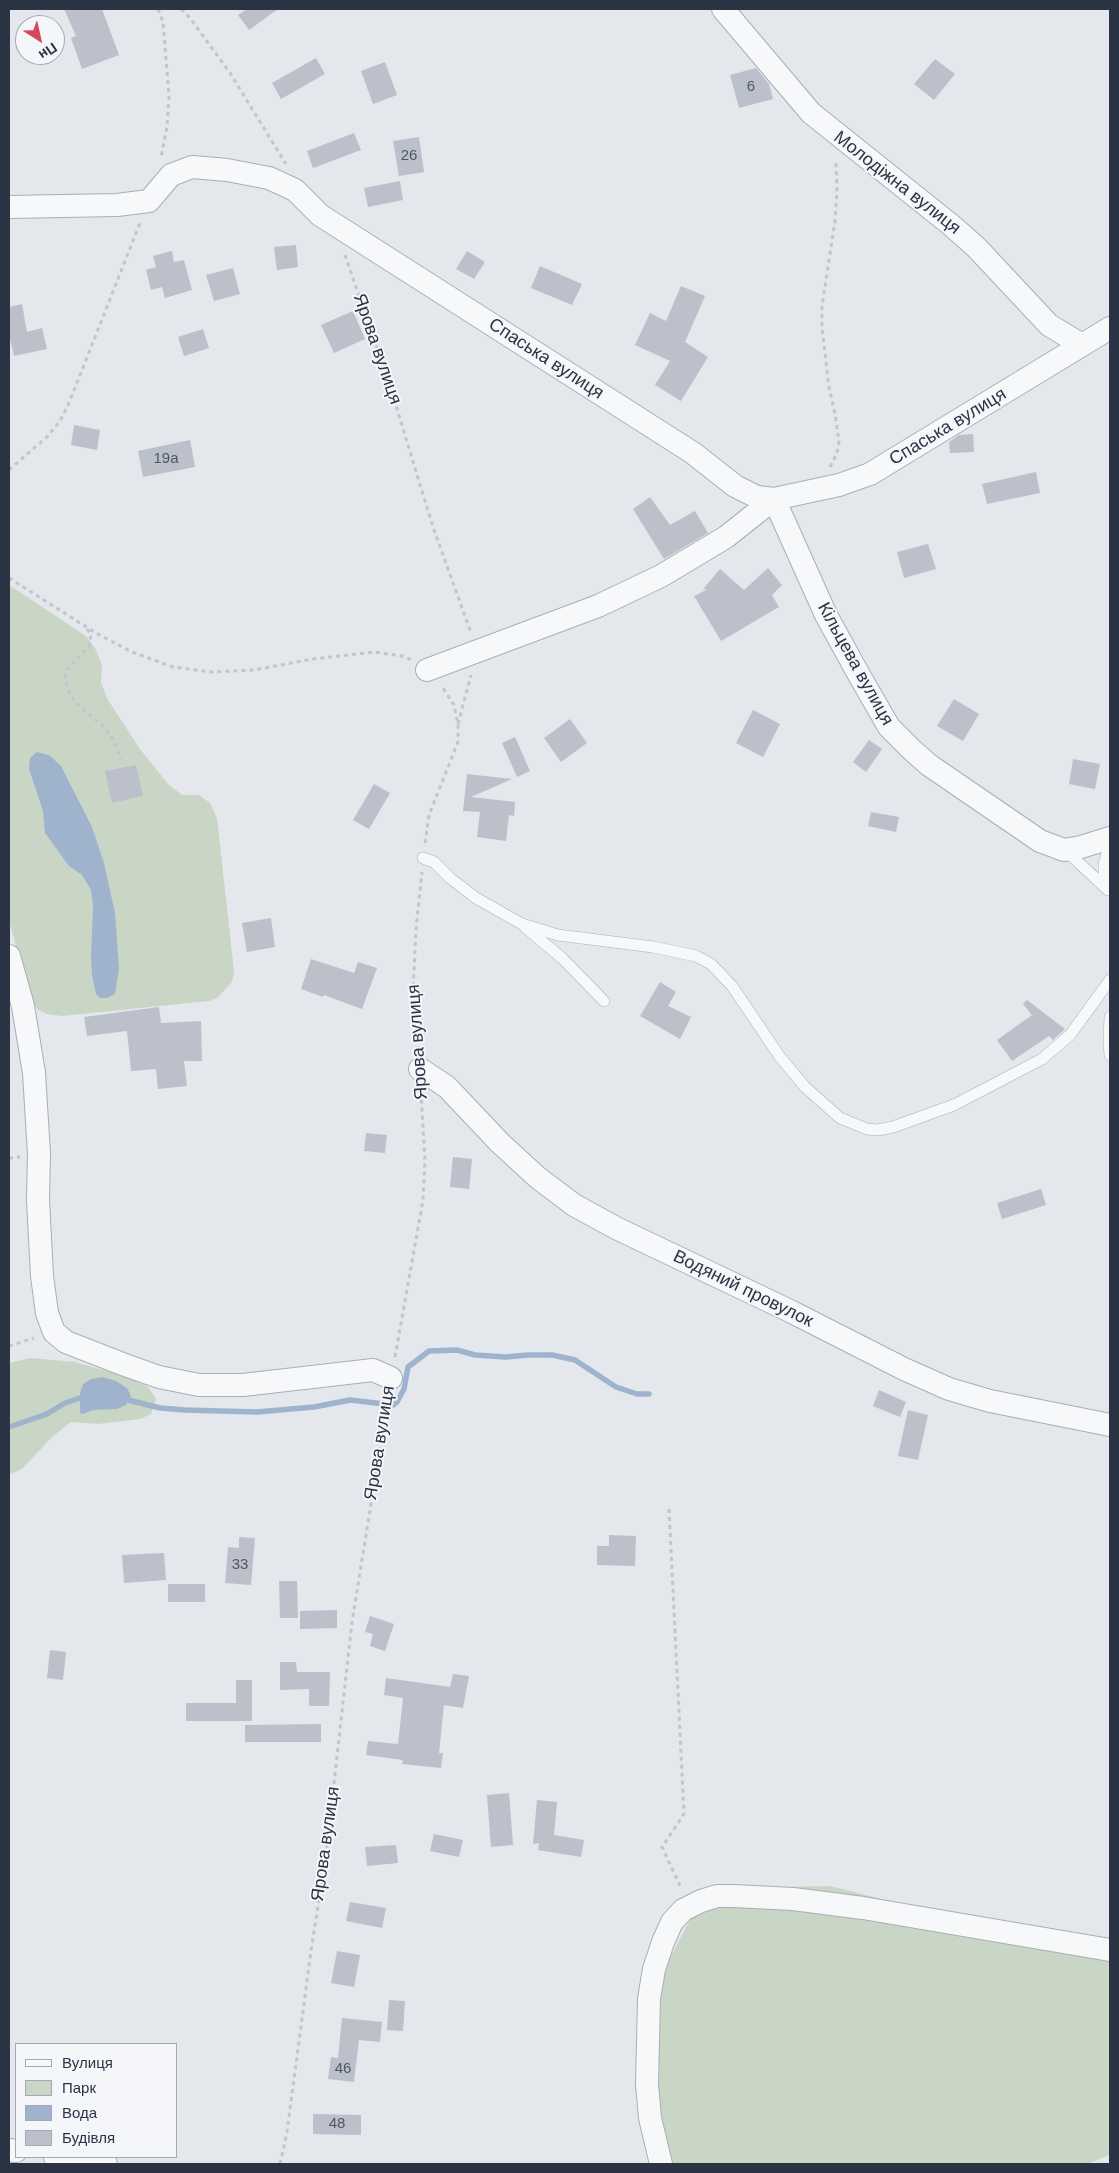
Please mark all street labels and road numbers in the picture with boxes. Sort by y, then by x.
street label: Молодіжна вулиця [829,127,965,239]
street label: Ярова вулиця [348,291,406,407]
street label: Спаська вулиця [484,314,608,404]
street label: Спаська вулиця [886,384,1010,470]
street label: Кільцева вулиця [812,599,898,729]
street label: Ярова вулиця [403,983,433,1101]
street label: Водяний провулок [669,1246,817,1332]
street label: Ярова вулиця [360,1384,400,1502]
street label: Ярова вулиця [307,1785,345,1903]

